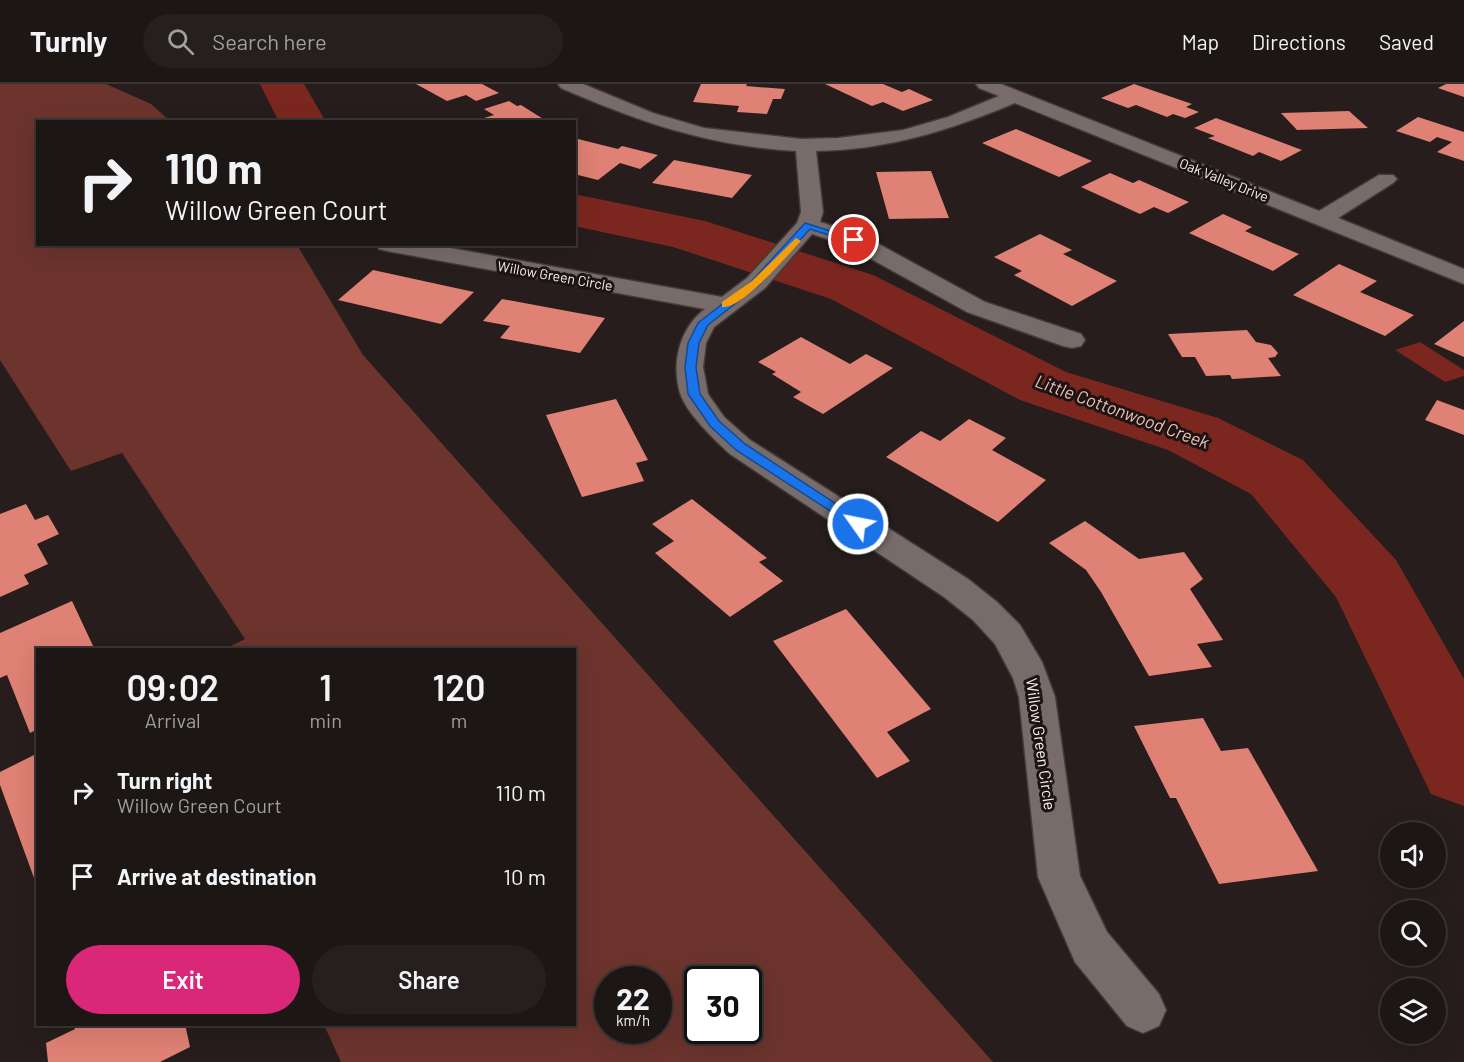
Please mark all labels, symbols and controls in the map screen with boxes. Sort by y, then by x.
search box [143,14,563,68]
text: Turnly [30,24,107,58]
icon: search [164,25,197,58]
text: Search here [212,28,327,54]
text: Map [1182,29,1219,54]
text: Directions [1252,29,1346,54]
text: Saved [1379,29,1434,54]
text: 110 m [165,142,262,192]
icon: right [66,144,144,222]
street label: Oak Valley Drive [1177,154,1271,205]
text: Willow Green Court [165,193,388,225]
pin [828,214,879,265]
icon: arrive [837,223,870,256]
street label: Willow Green Circle [496,257,614,294]
water label: Little Cottonwood Creek [1032,369,1213,453]
position arrow [826,492,890,556]
text: 09:02 [127,665,219,708]
text: 1 [319,665,332,708]
text: 120 [432,665,485,708]
street label: Willow Green Circle [1023,677,1060,811]
text: Arrival [145,708,201,732]
text: min [310,708,342,732]
text: m [451,708,467,732]
text: Turn right [117,767,212,793]
icon: right [66,776,99,809]
text: 110 m [496,779,546,805]
text: Willow Green Court [117,793,282,817]
map controls [1380,822,1446,1044]
button: sound [1380,822,1446,888]
icon: arrive [66,860,99,893]
text: Arrive at destination [117,863,316,889]
text: 10 m [503,863,546,889]
button: search [1380,900,1446,966]
button: Exit [66,945,300,1014]
button: Share [312,945,546,1014]
speed limit sign: 30 [684,966,762,1044]
button: layers [1380,978,1446,1044]
text: 22 [616,980,650,1016]
text: km/h [616,1011,650,1029]

